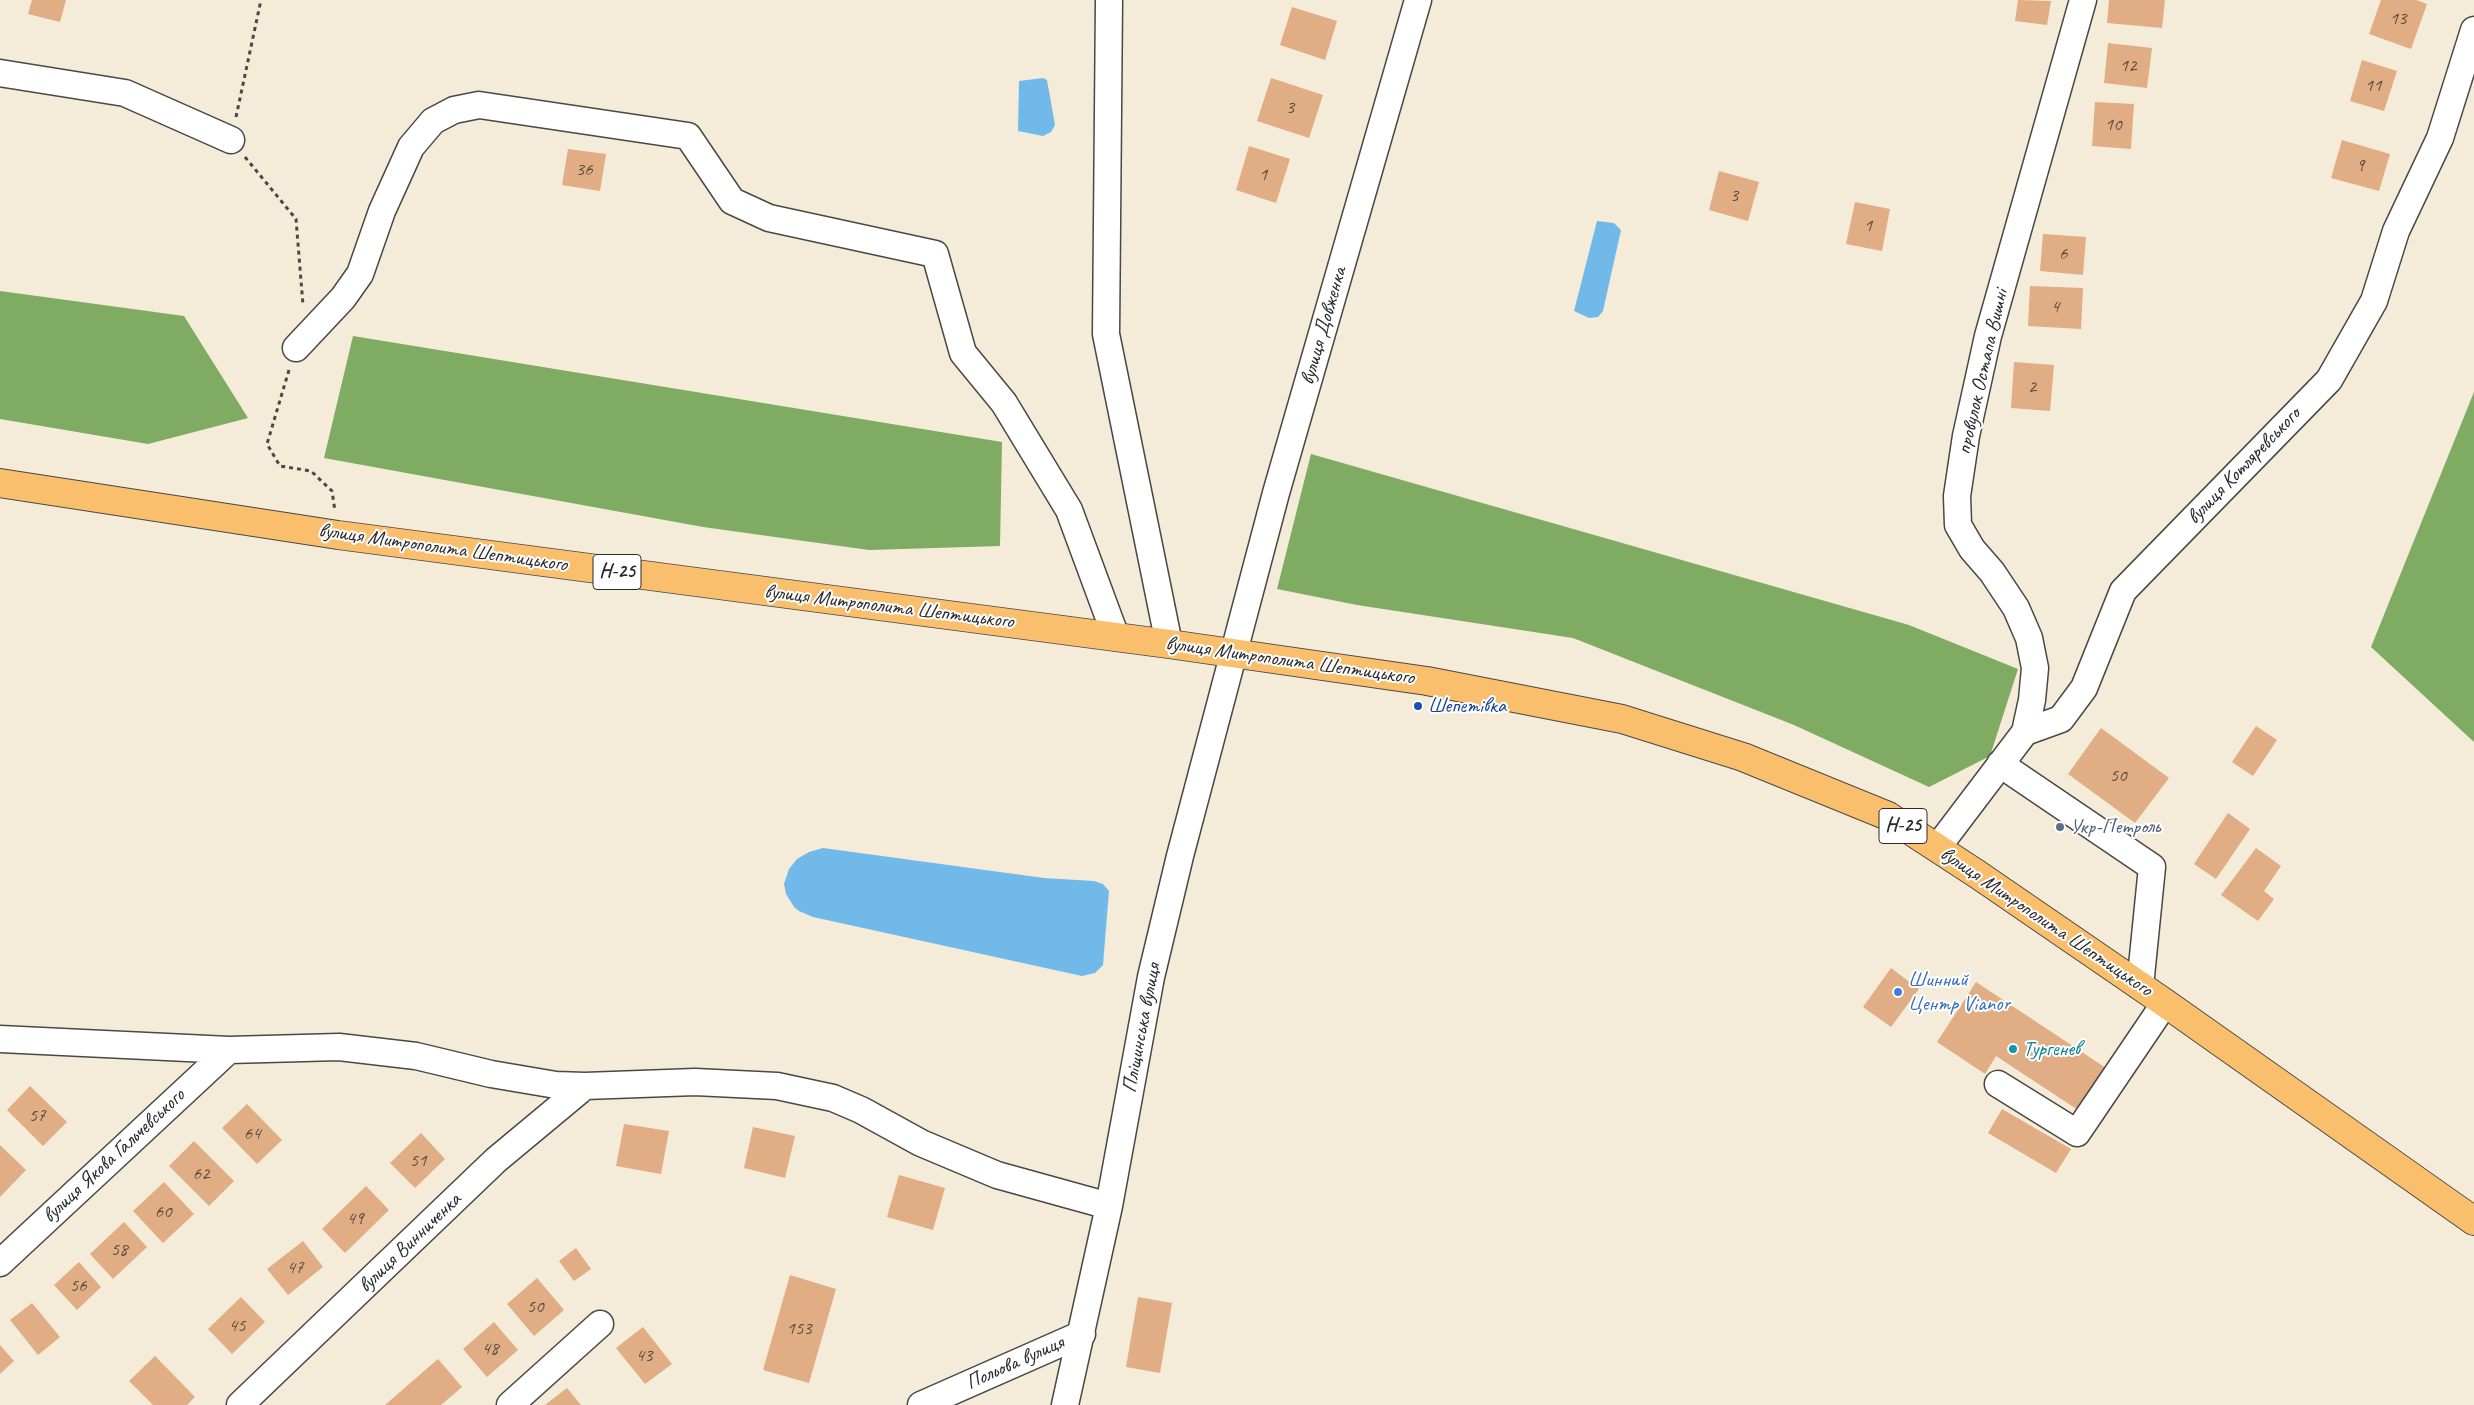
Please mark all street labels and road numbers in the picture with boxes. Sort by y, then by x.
street label: вулиця Довженка [1295,264,1353,388]
street label: провулок Остапа Вишні [1952,287,2014,457]
street label: вулиця Котляревського [2182,402,2306,530]
street label: вулиця Митрополита Шептицького [317,518,569,578]
road number: Н-25 [593,554,641,590]
street label: вулиця Митрополита Шептицького [763,579,1015,635]
street label: вулиця Митрополита Шептицького [1164,631,1416,691]
road number: Н-25 [1879,808,1927,844]
street label: вулиця Митрополита Шептицького [1935,841,2157,1003]
street label: Пліщинська вулиця [1117,961,1167,1095]
street label: вулиця Якова Гальчевського [37,1083,191,1229]
street label: вулиця Винниченка [353,1188,467,1298]
street label: Польова вулиця [962,1330,1068,1396]

